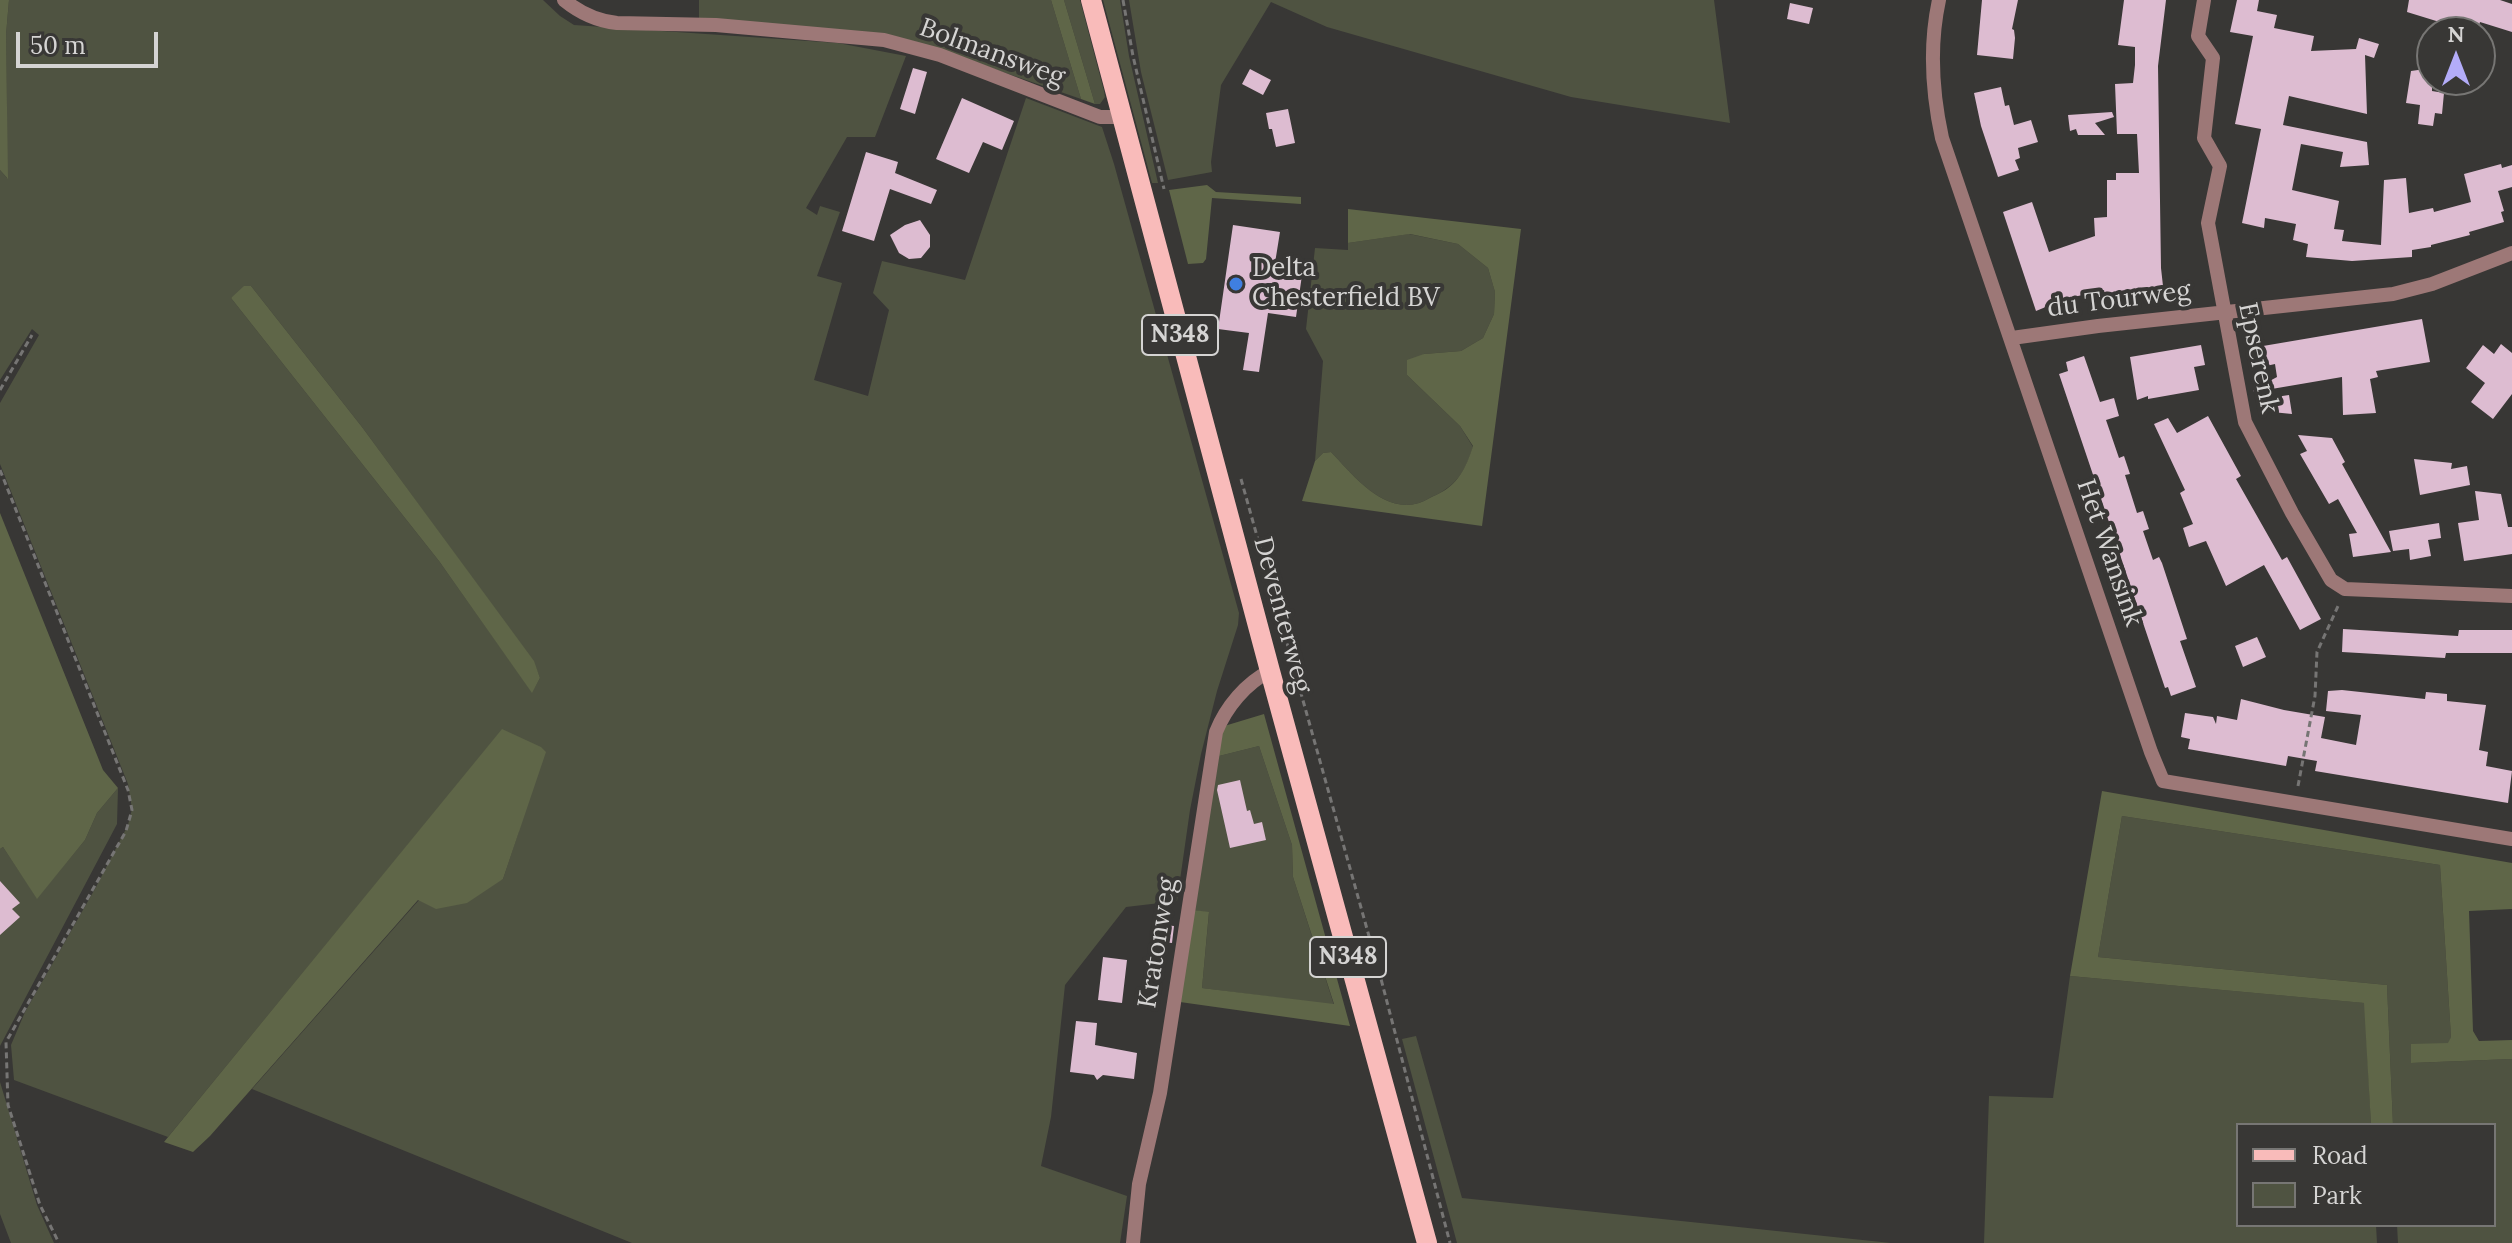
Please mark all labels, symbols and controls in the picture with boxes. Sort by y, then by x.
street label: Bolmansweg [915,12,1069,94]
scale bar [20,16,162,66]
north arrow [2416,16,2496,96]
text: N [2447,20,2465,48]
text: 50 m [30,30,86,61]
place label: Delta Chesterfield BV [1252,253,1440,314]
marker: Delta Chesterfield BV [1227,275,1245,293]
street label: du Tourweg [2045,276,2193,324]
street label: Epserenk [2231,300,2285,416]
road number: N348 [1142,315,1218,355]
street label: Het Wansink [2069,475,2149,631]
street label: Deventerweg [1246,533,1318,697]
street label: Kratonweg [1132,876,1184,1010]
road number: N348 [1310,937,1386,977]
legend [2236,1123,2496,1227]
text: Road [2312,1140,2368,1171]
text: Park [2312,1180,2362,1211]

